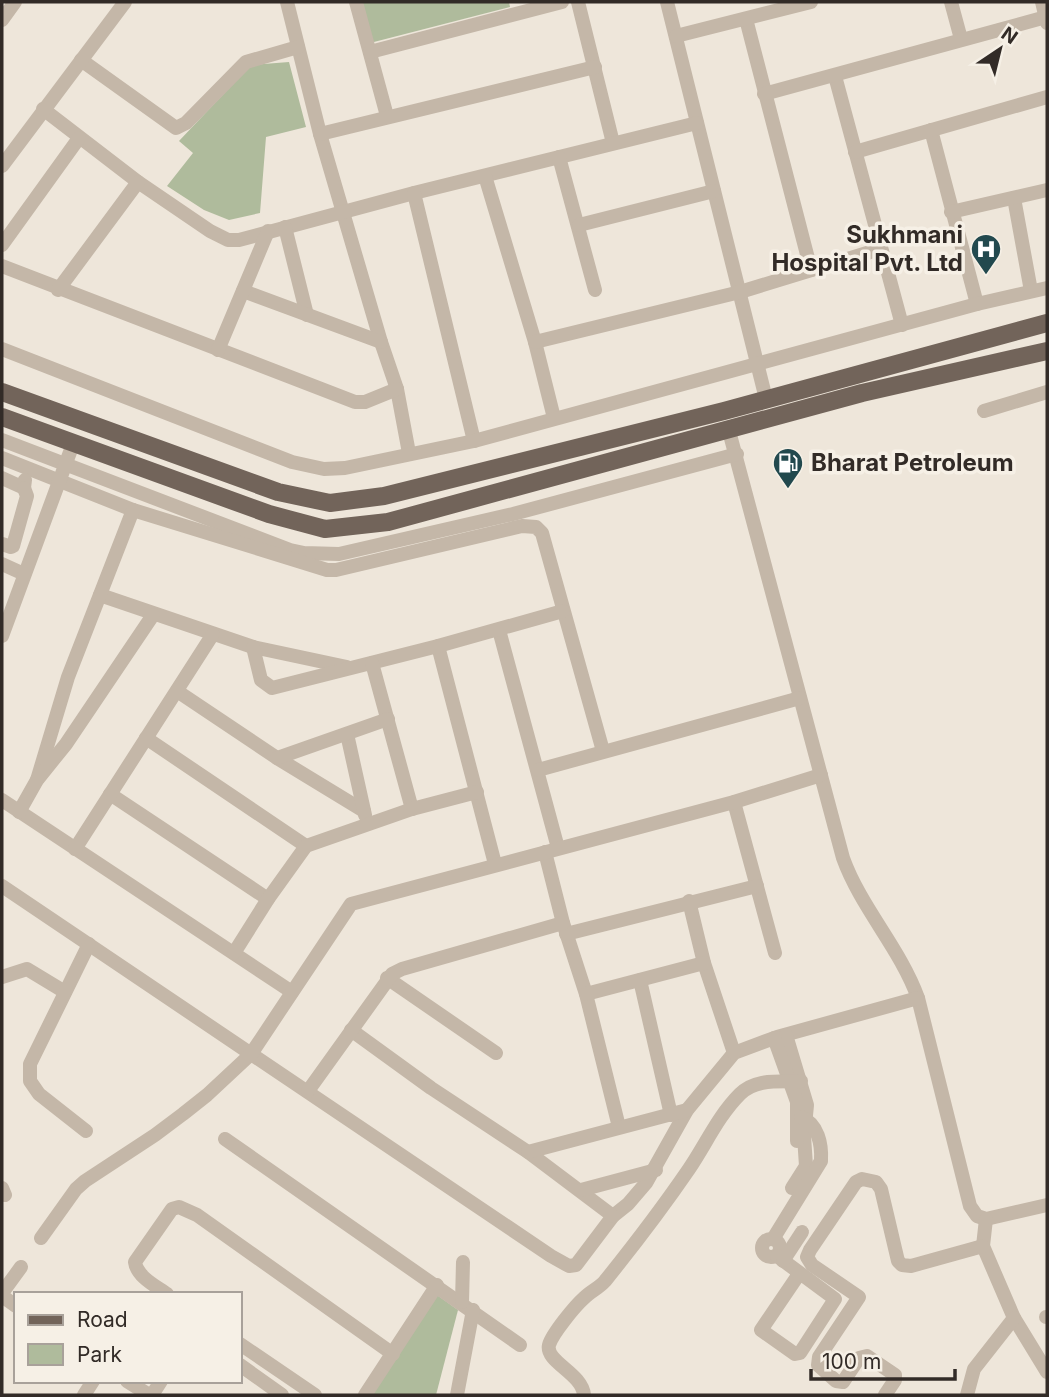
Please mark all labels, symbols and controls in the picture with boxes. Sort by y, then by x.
north arrow [965,14,1035,84]
text: N [997,22,1022,49]
place label: Sukhmani Hospital Pvt. Ltd [771,220,963,277]
hospital icon: Sukhmani Hospital Pvt. Ltd [969,232,1003,276]
fuel station icon: Bharat Petroleum [771,446,805,490]
place label: Bharat Petroleum [811,448,1014,477]
legend [14,1292,242,1383]
text: Road [77,1307,128,1332]
scale bar [811,1338,954,1382]
text: Park [77,1342,122,1367]
text: 100 m [822,1349,881,1374]

